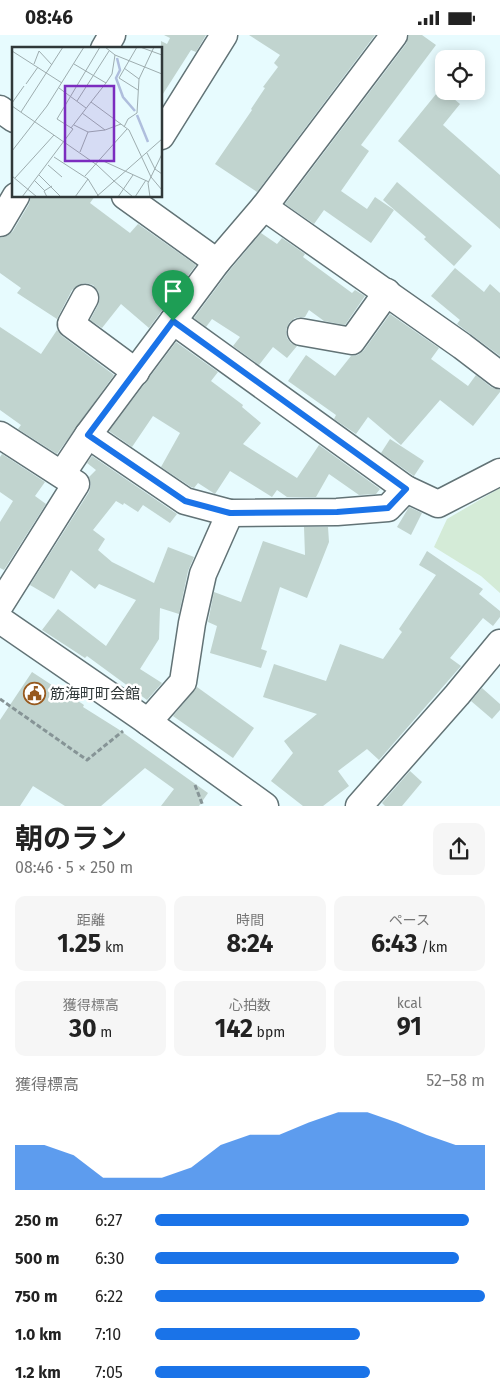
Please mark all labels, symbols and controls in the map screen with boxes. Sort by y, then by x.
text: 08:46 [25,6,73,29]
inset map [12,47,162,197]
map controls [435,50,485,100]
button: locate [435,50,485,100]
pin [152,270,194,321]
icon: arrive [159,277,187,305]
public building icon: 筋海町町会館 [22,682,46,706]
place label: 筋海町町会館 [50,685,140,703]
text: 朝のラン [15,822,127,855]
button: share [433,823,485,875]
text: 08:46 · 5 × 250 m [15,858,133,877]
text: 距離 [77,912,105,929]
text: 時間 [236,912,264,929]
text: ペース [389,912,430,929]
text: 1.25 [57,929,101,959]
text: 8:24 [227,929,273,959]
text: 6:43 [371,929,418,959]
text: km [101,939,124,956]
text: /km [418,939,448,956]
text: kcal [397,995,422,1012]
text: 獲得標高 [63,997,119,1014]
text: 心拍数 [229,997,271,1014]
text: 91 [397,1012,422,1042]
text: 30 [69,1014,97,1044]
text: 142 [215,1014,253,1044]
text: m [97,1024,112,1041]
text: bpm [253,1024,285,1041]
text: 52–58 m [426,1071,485,1090]
text: 獲得標高 [15,1075,79,1094]
text: 250 m [15,1211,59,1230]
text: 6:27 [95,1211,122,1230]
text: 500 m [15,1249,60,1268]
text: 6:30 [95,1249,124,1268]
text: 750 m [15,1287,58,1306]
text: 6:22 [95,1287,123,1306]
text: 1.0 km [15,1325,62,1344]
text: 7:10 [95,1325,121,1344]
text: 1.2 km [15,1363,61,1382]
text: 7:05 [95,1363,123,1382]

